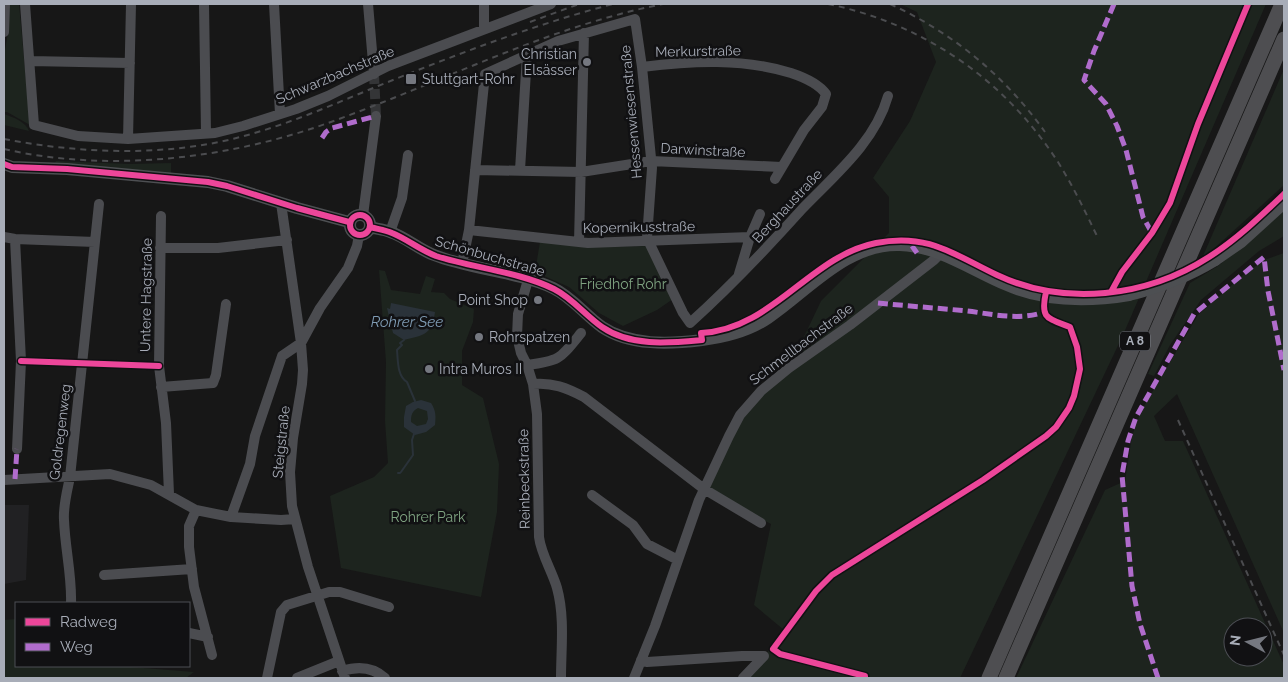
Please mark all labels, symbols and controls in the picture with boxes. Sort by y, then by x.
street label: Merkurstraße [655,42,741,60]
street label: Schwarzbachstraße [274,43,396,107]
street label: Hessenwiesenstraße [617,45,645,179]
place label: Christian Elsässer [521,46,577,78]
marker: Christian Elsässer [581,56,593,68]
place label: Stuttgart-Rohr [422,71,515,87]
marker: Stuttgart-Rohr [404,72,418,86]
street label: Darwinstraße [660,140,746,160]
street label: Berghaustraße [749,166,825,246]
street label: Kopernikusstraße [583,218,695,236]
street label: Schönbuchstraße [433,233,547,279]
street label: Untere Hagstraße [137,238,155,352]
park label: Friedhof Rohr [579,276,667,292]
place label: Point Shop [458,292,528,308]
marker: Point Shop [532,294,544,306]
street label: Schmellbachstraße [746,300,856,388]
water label: Rohrer See [371,313,443,331]
place label: Rohrspatzen [489,329,570,345]
marker: Rohrspatzen [473,331,485,343]
road number: A 8 [1120,332,1150,351]
place label: Intra Muros II [439,361,522,377]
marker: Intra Muros II [423,363,435,375]
street label: Goldregenweg [46,383,74,481]
street label: Steigstraße [269,405,293,479]
street label: Reinbeckstraße [515,429,533,529]
park label: Rohrer Park [390,509,466,525]
legend [15,602,190,667]
text: Radweg [60,613,117,631]
north arrow [1223,617,1273,667]
text: N [1227,634,1244,647]
text: Weg [60,638,93,656]

